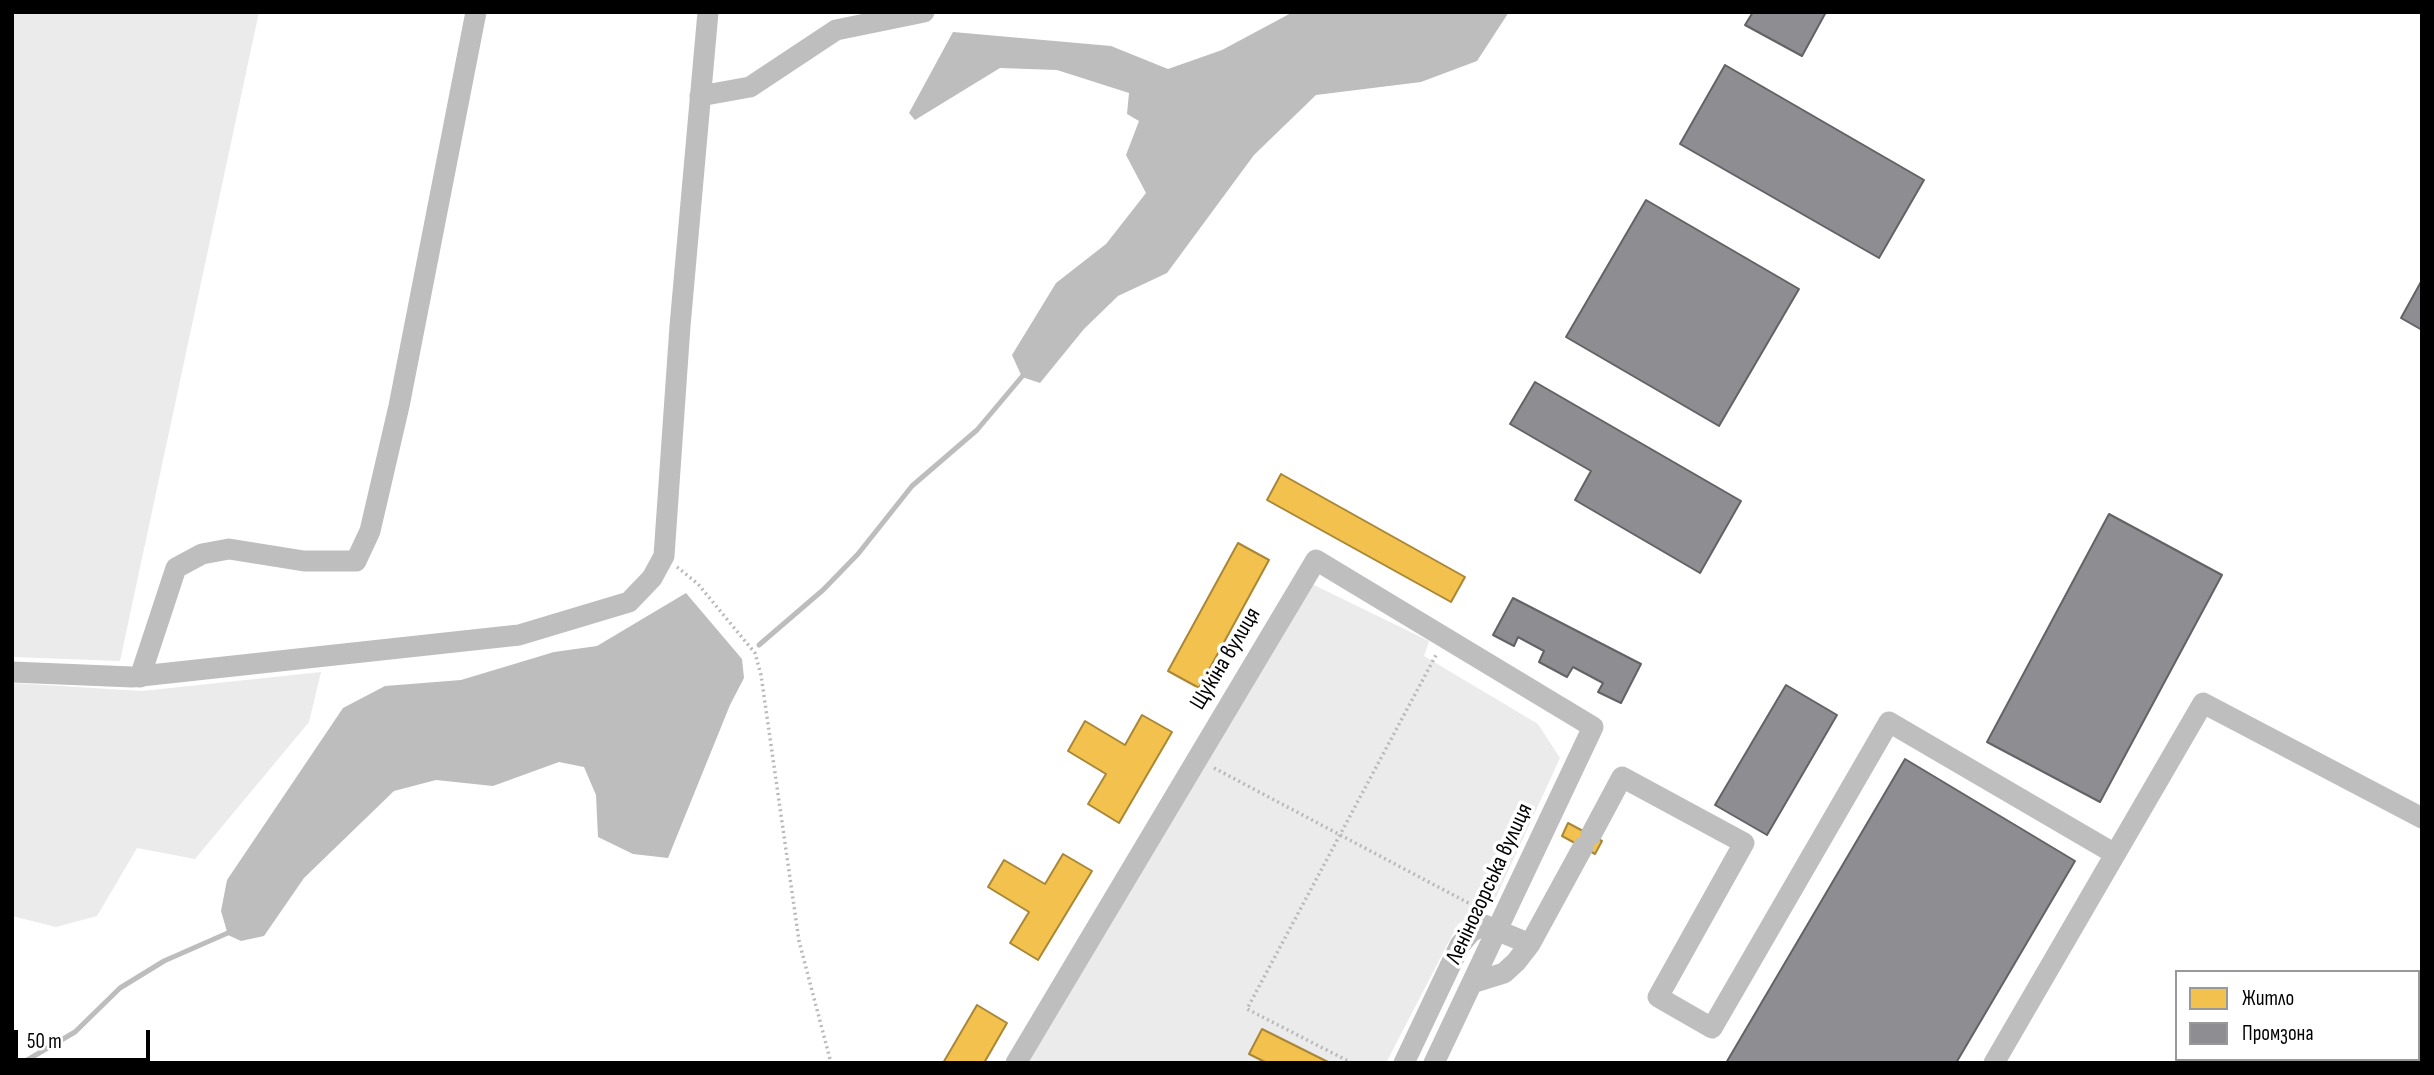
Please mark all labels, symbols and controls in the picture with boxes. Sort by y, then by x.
street label: Щукіна вулиця [1185,603,1267,715]
street label: Леніногорська вулиця [1441,799,1539,969]
legend [2175,970,2420,1061]
text: Житло [2242,986,2294,1011]
scale bar [18,1016,154,1060]
text: Промзона [2242,1021,2313,1046]
text: 50 m [27,1029,62,1054]

